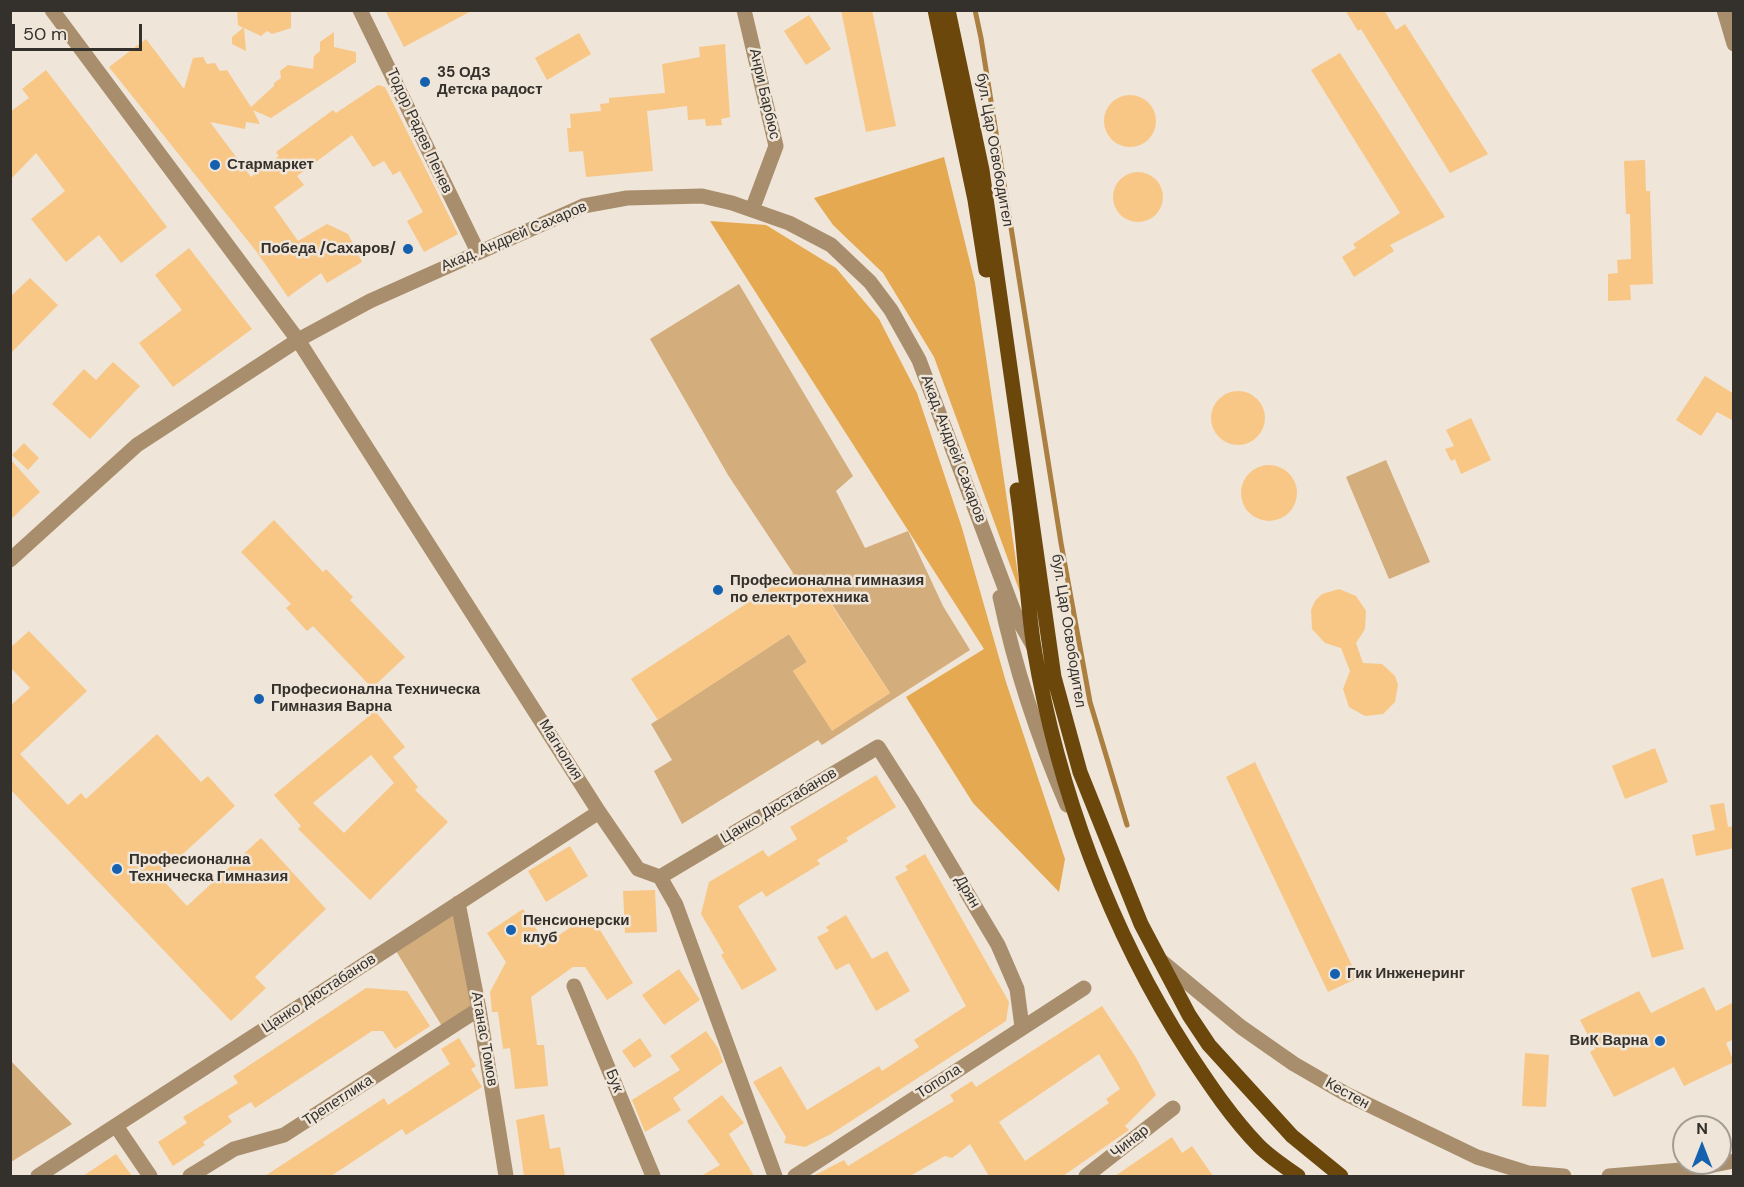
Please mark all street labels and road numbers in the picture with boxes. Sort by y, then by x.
street label: Анри Барбюс [745,47,783,141]
street label: Тодор Радев Пенев [382,66,456,196]
street label: бул. Цар Освободител [972,72,1016,228]
street label: Акад. Андрей Сахаров [438,198,590,276]
street label: Акад. Андрей Сахаров [917,373,989,525]
street label: бул. Цар Освободител [1047,553,1089,709]
street label: Магнолия [534,716,586,784]
street label: Цанко Дюстабанов [718,764,840,848]
street label: Дрян [951,872,983,912]
street label: Цанко Дюстабанов [259,950,379,1038]
street label: Атанас Томов [467,990,501,1088]
street label: Топола [913,1061,965,1103]
street label: Бук [601,1067,627,1095]
street label: Трепетлика [300,1072,376,1130]
street label: Кестен [1322,1075,1372,1113]
street label: Чинар [1107,1122,1153,1162]

